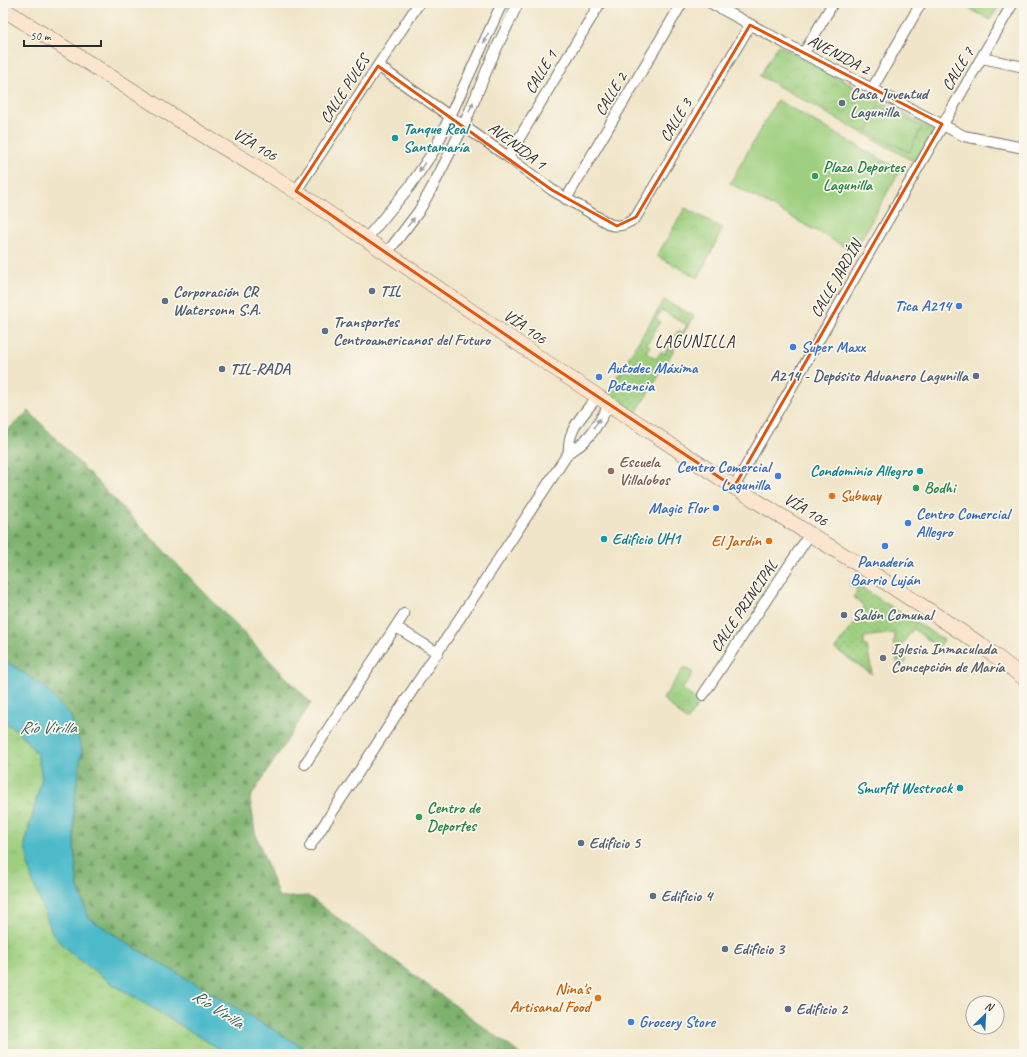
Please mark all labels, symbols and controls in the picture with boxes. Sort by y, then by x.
scale bar [24,22,101,48]
text: 50 m [30,28,52,44]
street label: AVENIDA 2 [805,30,875,80]
one-way arrow [483,33,489,44]
street label: CALLE 7 [937,43,979,94]
street label: CALLE 1 [520,46,562,97]
street label: CALLE PULES [316,49,376,127]
street label: CALLE 2 [590,67,633,119]
place label: Casa Juventud Lagunilla [850,84,930,122]
street label: CALLE 3 [655,93,698,145]
marker: Casa Juventud Lagunilla [837,98,847,108]
one-way arrow [469,101,475,113]
street label: AVENIDA 1 [484,118,550,175]
place label: Tanque Real Santamaría [403,119,471,157]
street label: VÍA 106 [229,124,281,166]
marker: Tanque Real Santamaría [390,133,400,143]
place label: Plaza Deportes Lagunilla [823,157,906,195]
one-way arrow [419,162,426,173]
marker: Plaza Deportes Lagunilla [810,171,820,181]
one-way arrow [406,217,415,228]
street label: CALLE JARDÍN [806,235,867,321]
place label: TIL [380,281,402,301]
place label: Corporación CR Watersonn S.A. [173,282,261,320]
marker: TIL [367,286,377,296]
marker: Corporación CR Watersonn S.A. [160,296,170,306]
place label: Tica A214 [895,296,953,316]
marker: Tica A214 [954,301,964,311]
street label: VÍA 106 [500,305,551,349]
place label: Transportes Centroamericanos del Futuro [333,312,492,350]
marker: Transportes Centroamericanos del Futuro [320,326,330,336]
district label: LAGUNILLA [655,331,736,352]
place label: Super Maxx [801,337,866,357]
marker: Super Maxx [788,342,798,352]
place label: Autodec Máxima Potencia [607,358,699,396]
place label: TIL-RADA [230,359,291,379]
marker: TIL-RADA [217,364,227,374]
place label: A214 - Depósito Aduanero Lagunilla [770,366,970,386]
marker: A214 - Depósito Aduanero Lagunilla [971,371,981,381]
marker: Autodec Máxima Potencia [594,372,604,382]
one-way arrow [593,418,601,428]
place label: Escuela Villalobos [619,452,672,490]
place label: Centro Comercial Lagunilla [677,457,773,495]
place label: Condominio Allegro [810,461,913,481]
marker: Escuela Villalobos [606,466,616,476]
marker: Condominio Allegro [915,466,925,476]
marker: Centro Comercial Lagunilla [773,471,783,481]
place label: Bodhi [924,478,957,498]
marker: Bodhi [911,483,921,493]
place label: Subway [840,486,882,506]
street label: VÍA 106 [780,489,832,532]
marker: Subway [827,491,837,501]
place label: Magic Flor [649,498,710,518]
marker: Magic Flor [711,503,721,513]
place label: Centro Comercial Allegro [916,504,1013,542]
marker: Centro Comercial Allegro [903,518,913,528]
place label: Edificio UH1 [612,529,682,549]
place label: El Jardín [711,531,762,551]
marker: Edificio UH1 [599,534,609,544]
marker: El Jardín [764,536,774,546]
marker: Panadería Barrio Luján [880,541,890,551]
place label: Panadería Barrio Luján [850,552,920,590]
street label: CALLE PRINCIPAL [706,556,782,655]
place label: Salón Comunal [852,605,936,625]
marker: Salón Comunal [839,610,849,620]
place label: Iglesia Inmaculada Concepción de María [891,639,1006,677]
marker: Iglesia Inmaculada Concepción de María [878,653,888,663]
water label: Río Virilla [20,717,78,738]
place label: Smurfit Westrock [856,778,954,798]
marker: Smurfit Westrock [955,783,965,793]
place label: Centro de Deportes [427,798,481,836]
marker: Centro de Deportes [414,812,424,822]
place label: Edificio 5 [589,833,642,853]
marker: Edificio 5 [576,838,586,848]
place label: Edificio 4 [661,886,714,906]
marker: Edificio 4 [648,891,658,901]
place label: Edificio 3 [733,939,786,959]
marker: Edificio 3 [720,944,730,954]
place label: Nina's Artisanal Food [510,979,593,1017]
water label: Río Virilla [189,985,249,1034]
marker: Nina's Artisanal Food [593,993,603,1003]
north arrow [965,995,1005,1035]
text: N [983,998,997,1015]
place label: Edificio 2 [796,999,849,1019]
marker: Edificio 2 [783,1004,793,1014]
place label: Grocery Store [639,1012,716,1032]
marker: Grocery Store [626,1017,636,1027]

